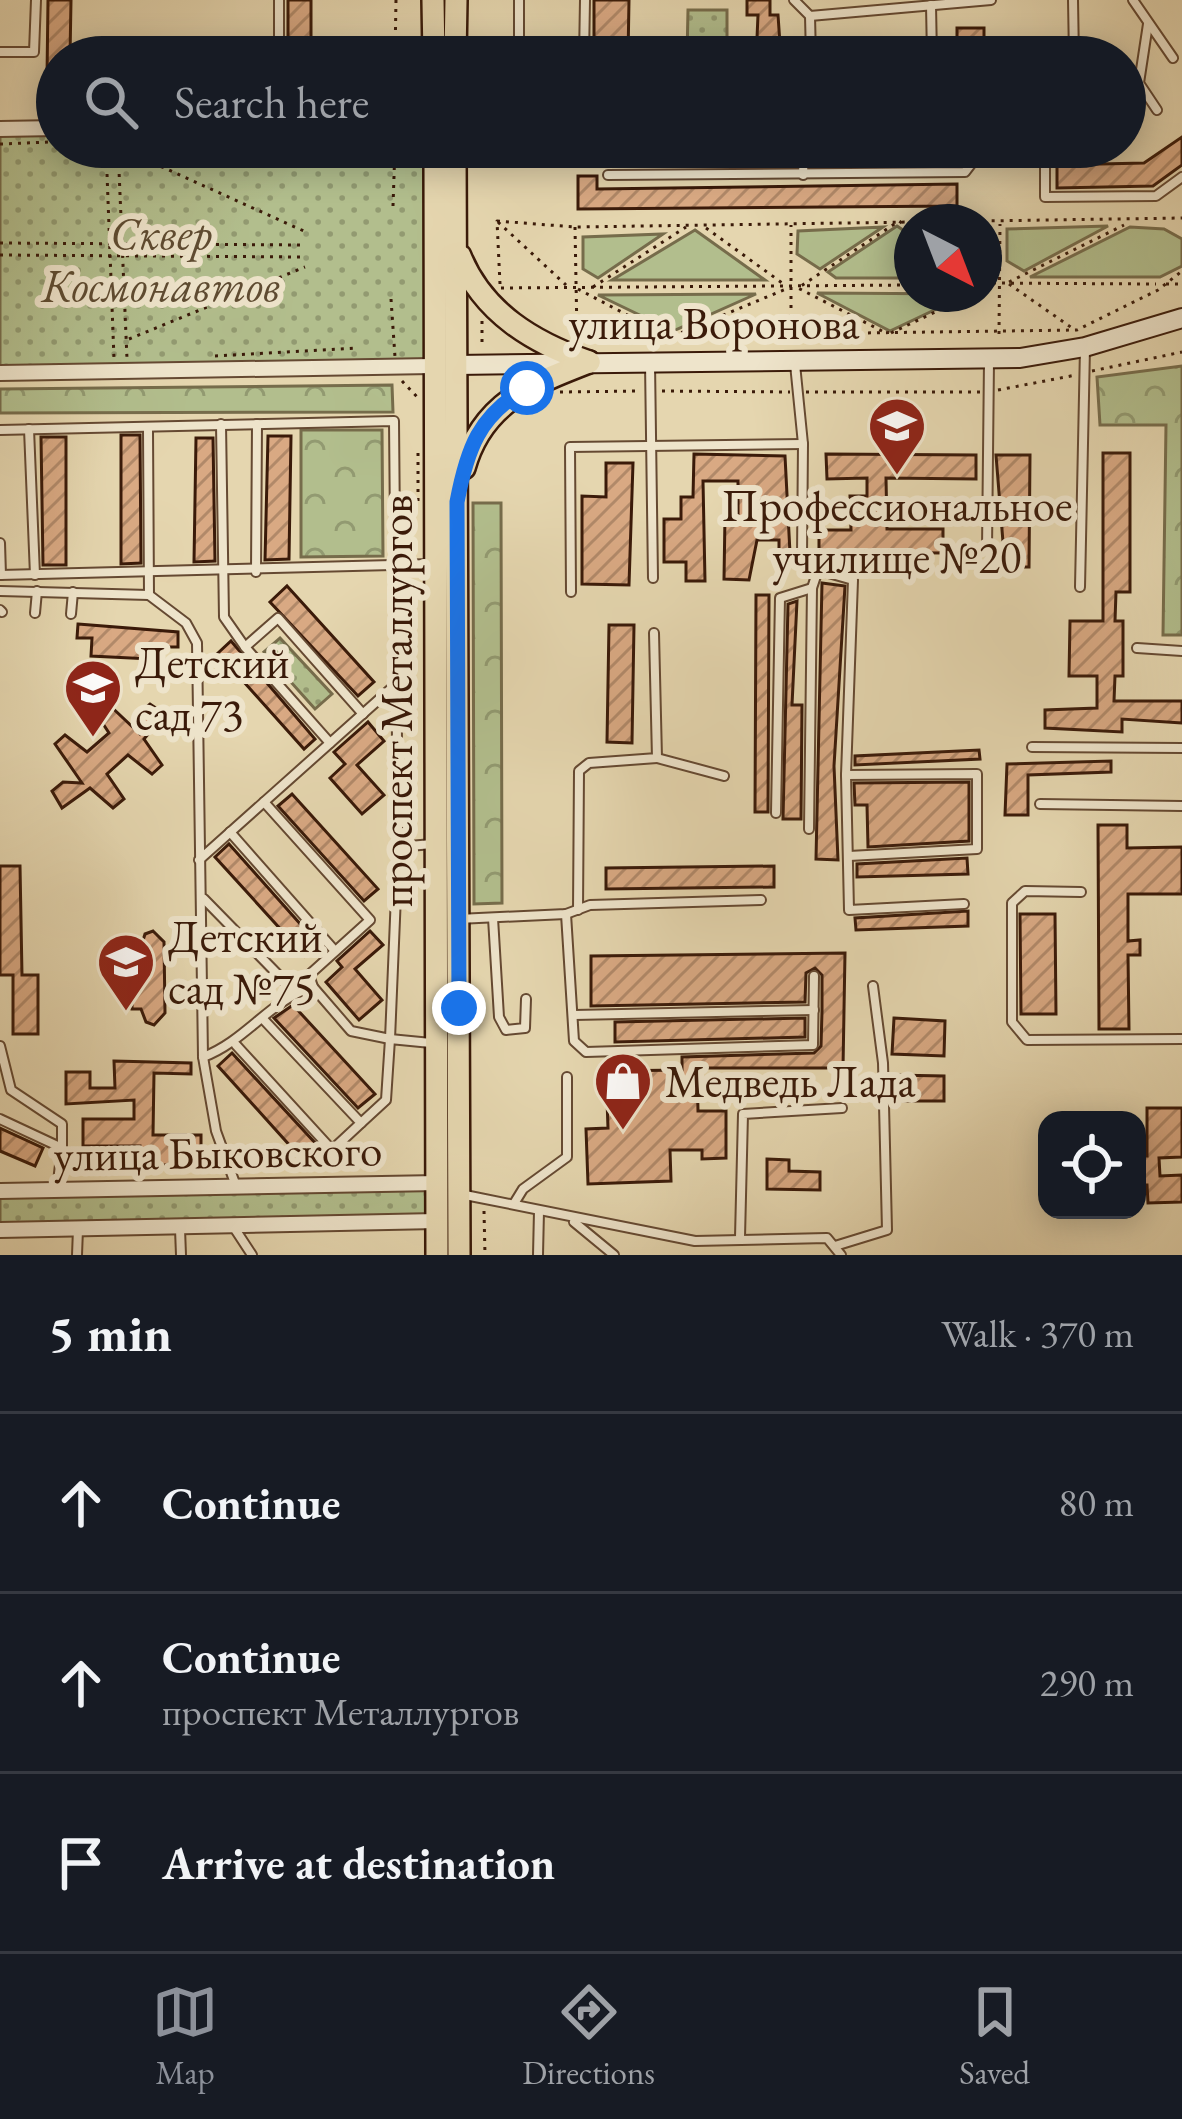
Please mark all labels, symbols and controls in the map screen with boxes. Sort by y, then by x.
search box [36,36,1146,168]
icon: search [78,69,144,135]
text: Search here [174,73,369,131]
park label: Сквер Космонавтов [41,204,280,314]
north arrow [894,204,1002,312]
street label: улица Воронова [568,294,860,352]
route start [500,361,554,415]
school or university icon: Профессиональное училище №20 [866,395,928,477]
place label: Профессиональное училище №20 [721,476,1073,586]
street label: проспект Металлургов [367,495,425,907]
place label: Детский сад 73 [135,633,289,743]
school or university icon: Детский сад 73 [62,657,124,739]
place label: Детский сад №75 [168,907,322,1017]
school or university icon: Детский сад №75 [95,931,157,1013]
route end [432,981,486,1035]
shop icon: Медведь Лада [592,1050,654,1132]
place label: Медведь Лада [665,1052,915,1110]
map controls [1038,1111,1146,1219]
button: locate [1038,1111,1146,1219]
street label: улица Быковского [53,1120,383,1184]
text: 5 min [48,1300,172,1366]
text: Walk · 370 m [941,1308,1134,1359]
icon: ahead [48,1470,114,1536]
text: Continue [162,1474,340,1532]
text: 80 m [1058,1477,1134,1528]
text: Continue [162,1628,340,1686]
icon: ahead [48,1650,114,1716]
text: 290 m [1040,1657,1134,1708]
text: проспект Металлургов [162,1686,519,1737]
icon: arrive [48,1830,114,1896]
text: Arrive at destination [162,1834,555,1892]
tab: Map [152,1979,218,2094]
tab: Directions [522,1979,655,2094]
tab: Saved [959,1979,1030,2094]

